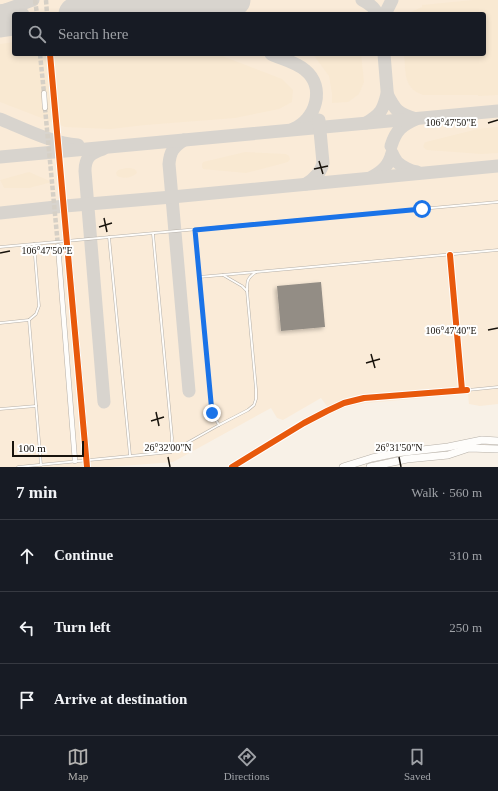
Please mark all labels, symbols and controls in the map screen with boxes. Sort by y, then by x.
search box [12,12,486,56]
icon: search [26,23,48,45]
text: Search here [58,26,128,42]
text: 106°47'50"E [426,117,477,128]
route start [413,200,431,218]
text: 106°47'50"E [22,245,73,256]
text: 106°47'40"E [426,325,477,336]
route end [203,404,221,422]
scale bar [12,439,84,458]
text: 100 m [18,442,46,454]
text: 26°32'00"N [144,442,192,453]
text: 26°31'50"N [375,442,423,453]
text: 7 min [16,483,57,502]
text: Walk · 560 m [411,485,482,500]
icon: ahead [16,545,38,567]
text: Continue [54,547,113,563]
text: 310 m [449,548,482,563]
icon: left [16,617,38,639]
text: Turn left [54,619,111,635]
text: 250 m [449,620,482,635]
icon: arrive [16,689,38,711]
text: Arrive at destination [54,691,187,707]
tab: Map [67,746,89,782]
tab: Directions [224,746,269,782]
tab: Saved [404,746,431,782]

